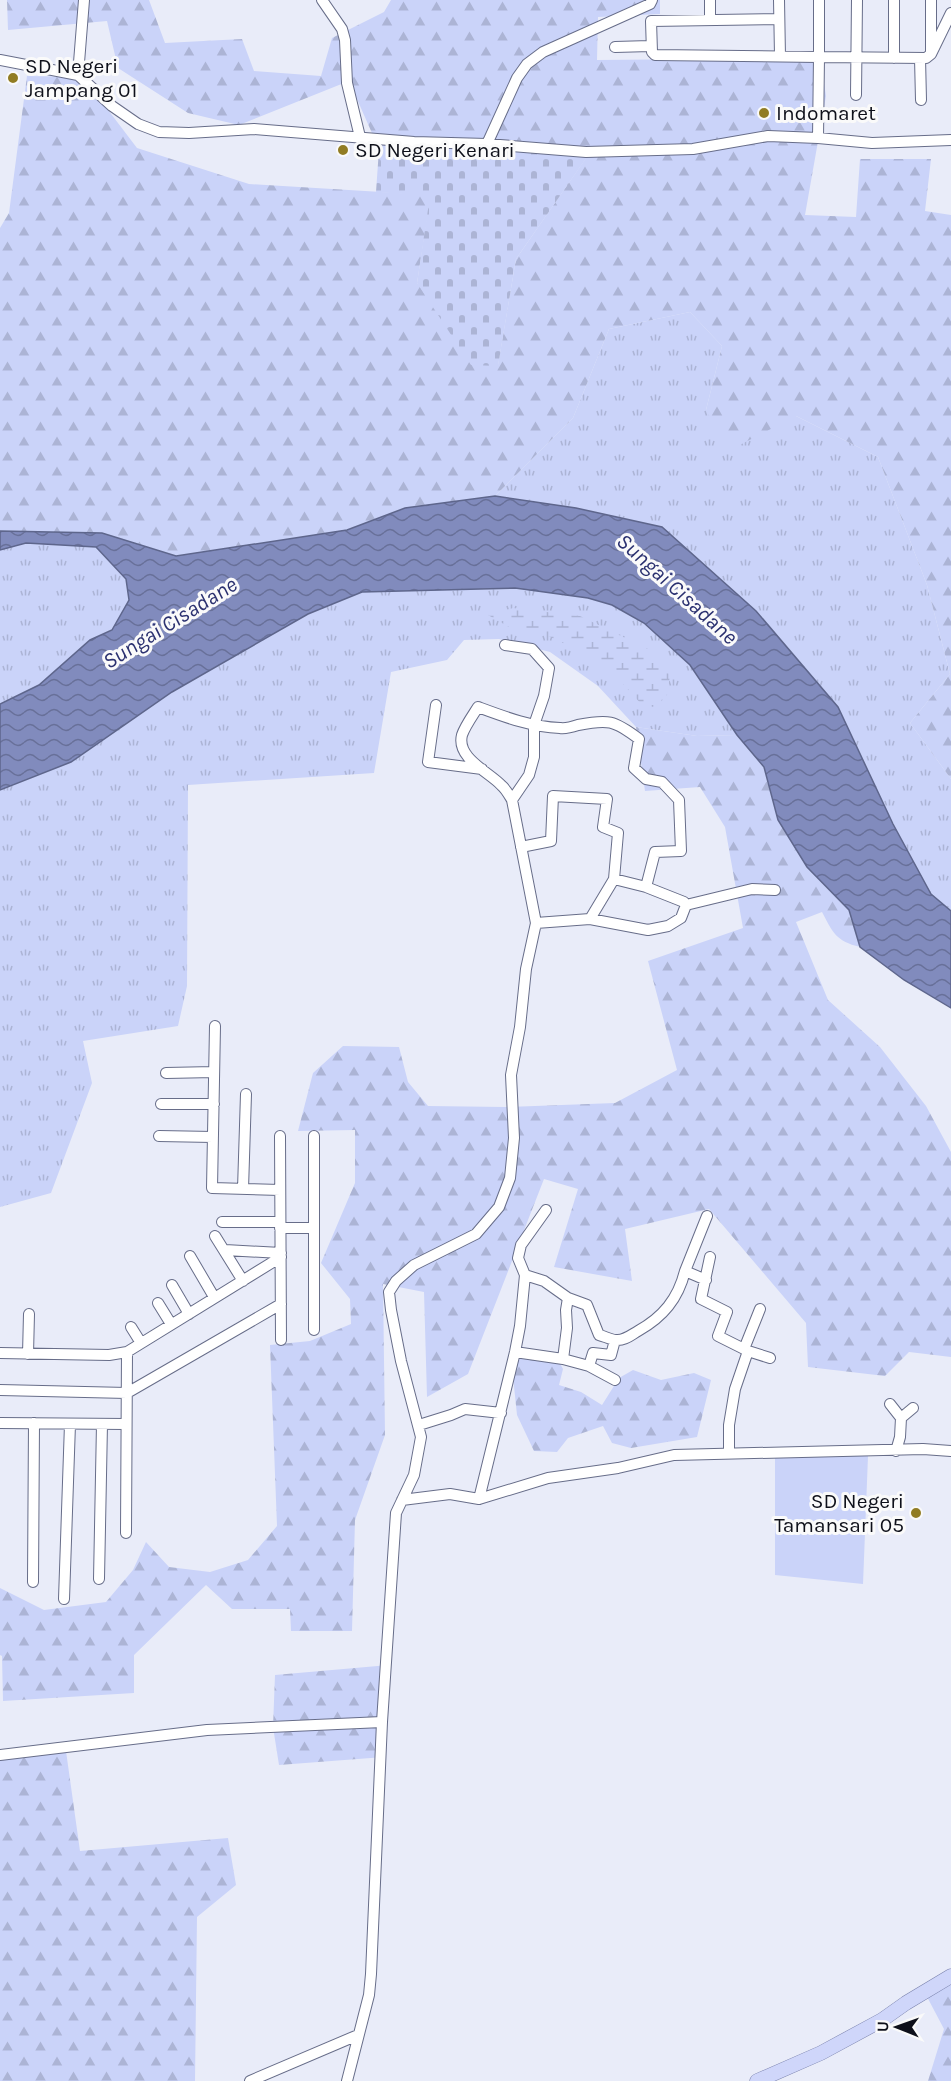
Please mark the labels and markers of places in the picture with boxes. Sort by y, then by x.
place label: SD Negeri Jampang 01 [25,54,137,102]
marker: SD Negeri Jampang 01 [6,71,20,85]
place label: Indomaret [776,101,876,125]
marker: Indomaret [757,106,771,120]
place label: SD Negeri Kenari [355,138,515,162]
marker: SD Negeri Kenari [336,143,350,157]
place label: SD Negeri Tamansari 05 [774,1489,904,1537]
marker: SD Negeri Tamansari 05 [909,1506,923,1520]

